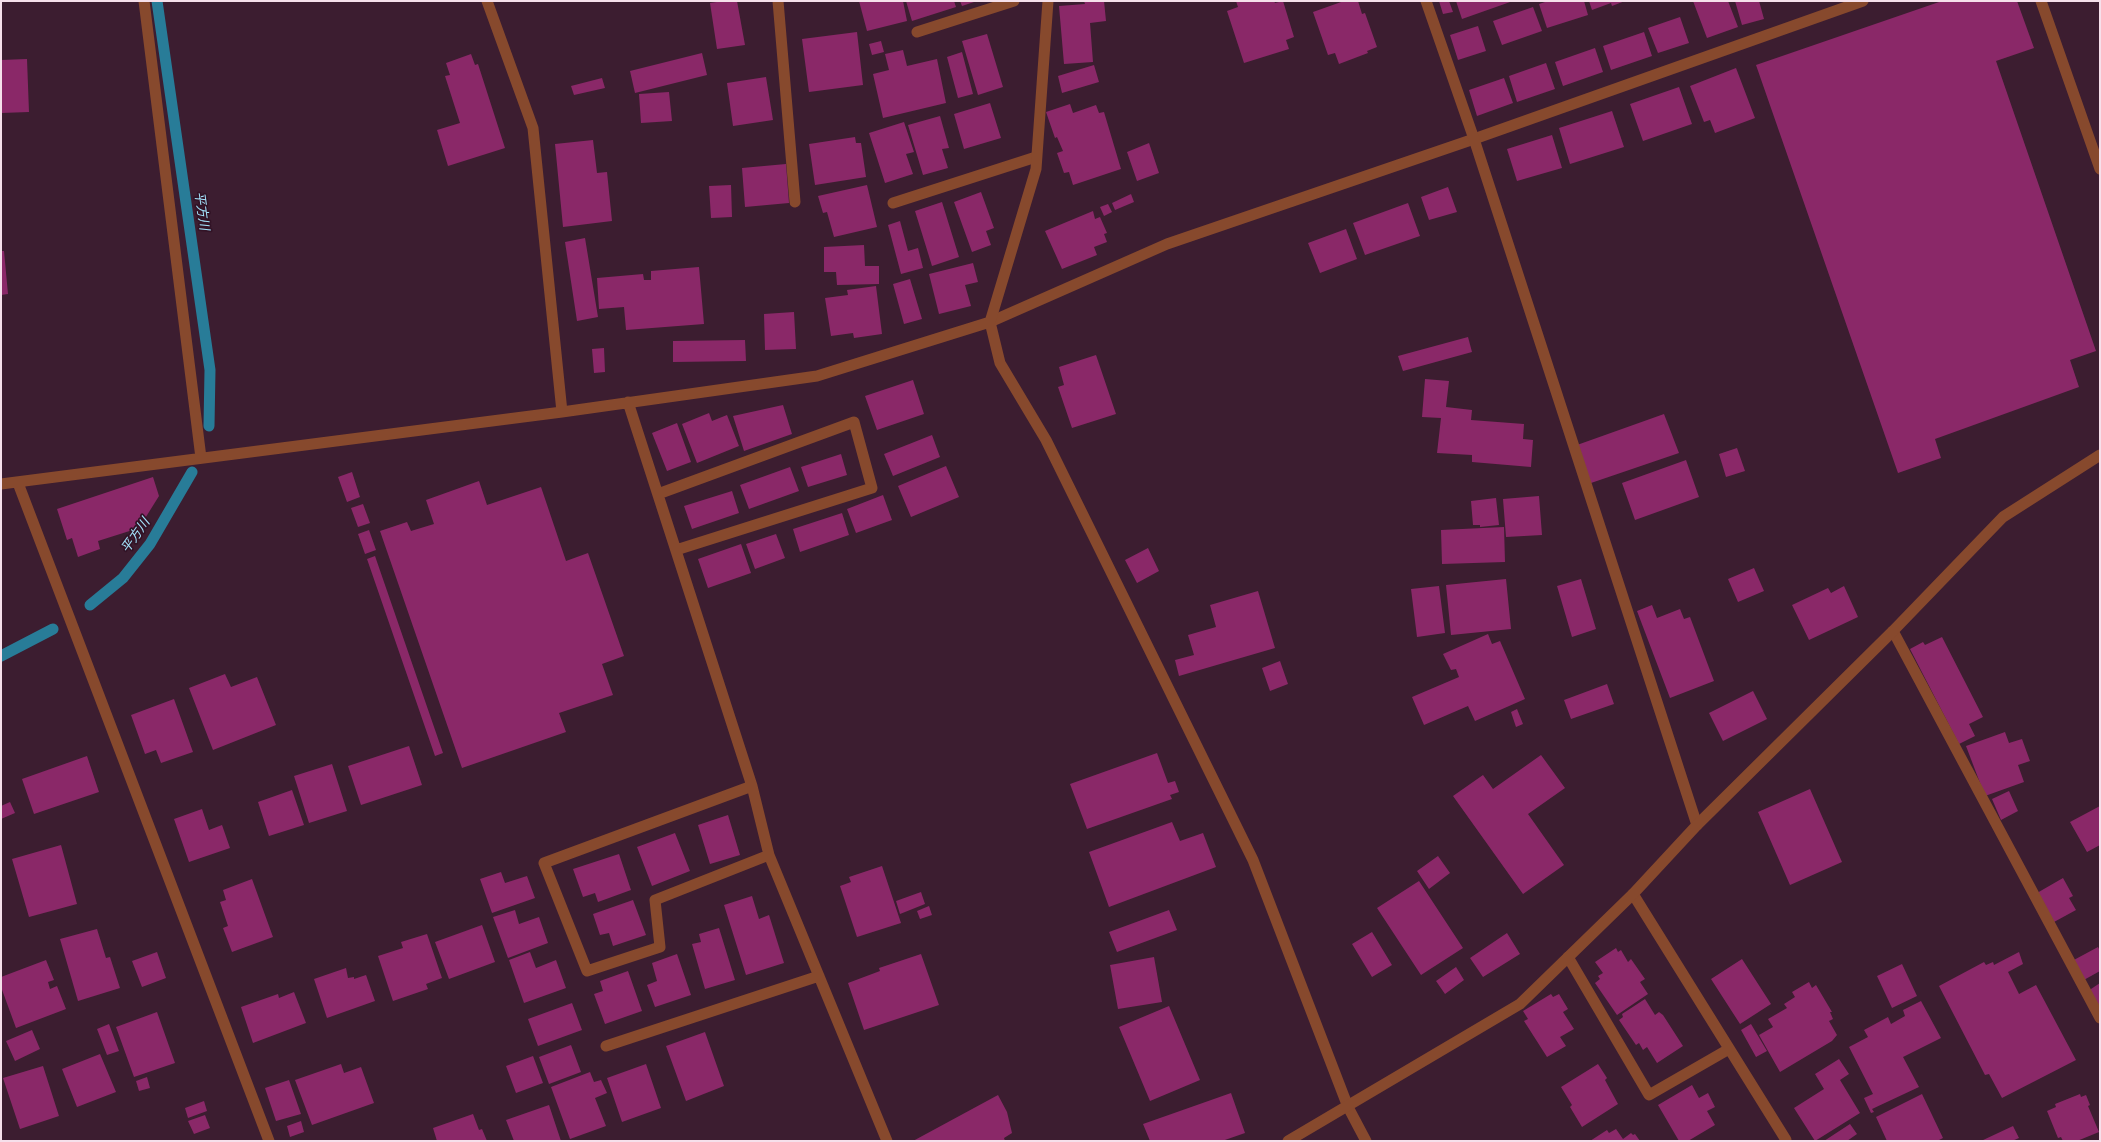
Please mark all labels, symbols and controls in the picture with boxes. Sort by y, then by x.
water label: 平方川 [191,191,211,231]
water label: 平方川 [118,516,154,556]

